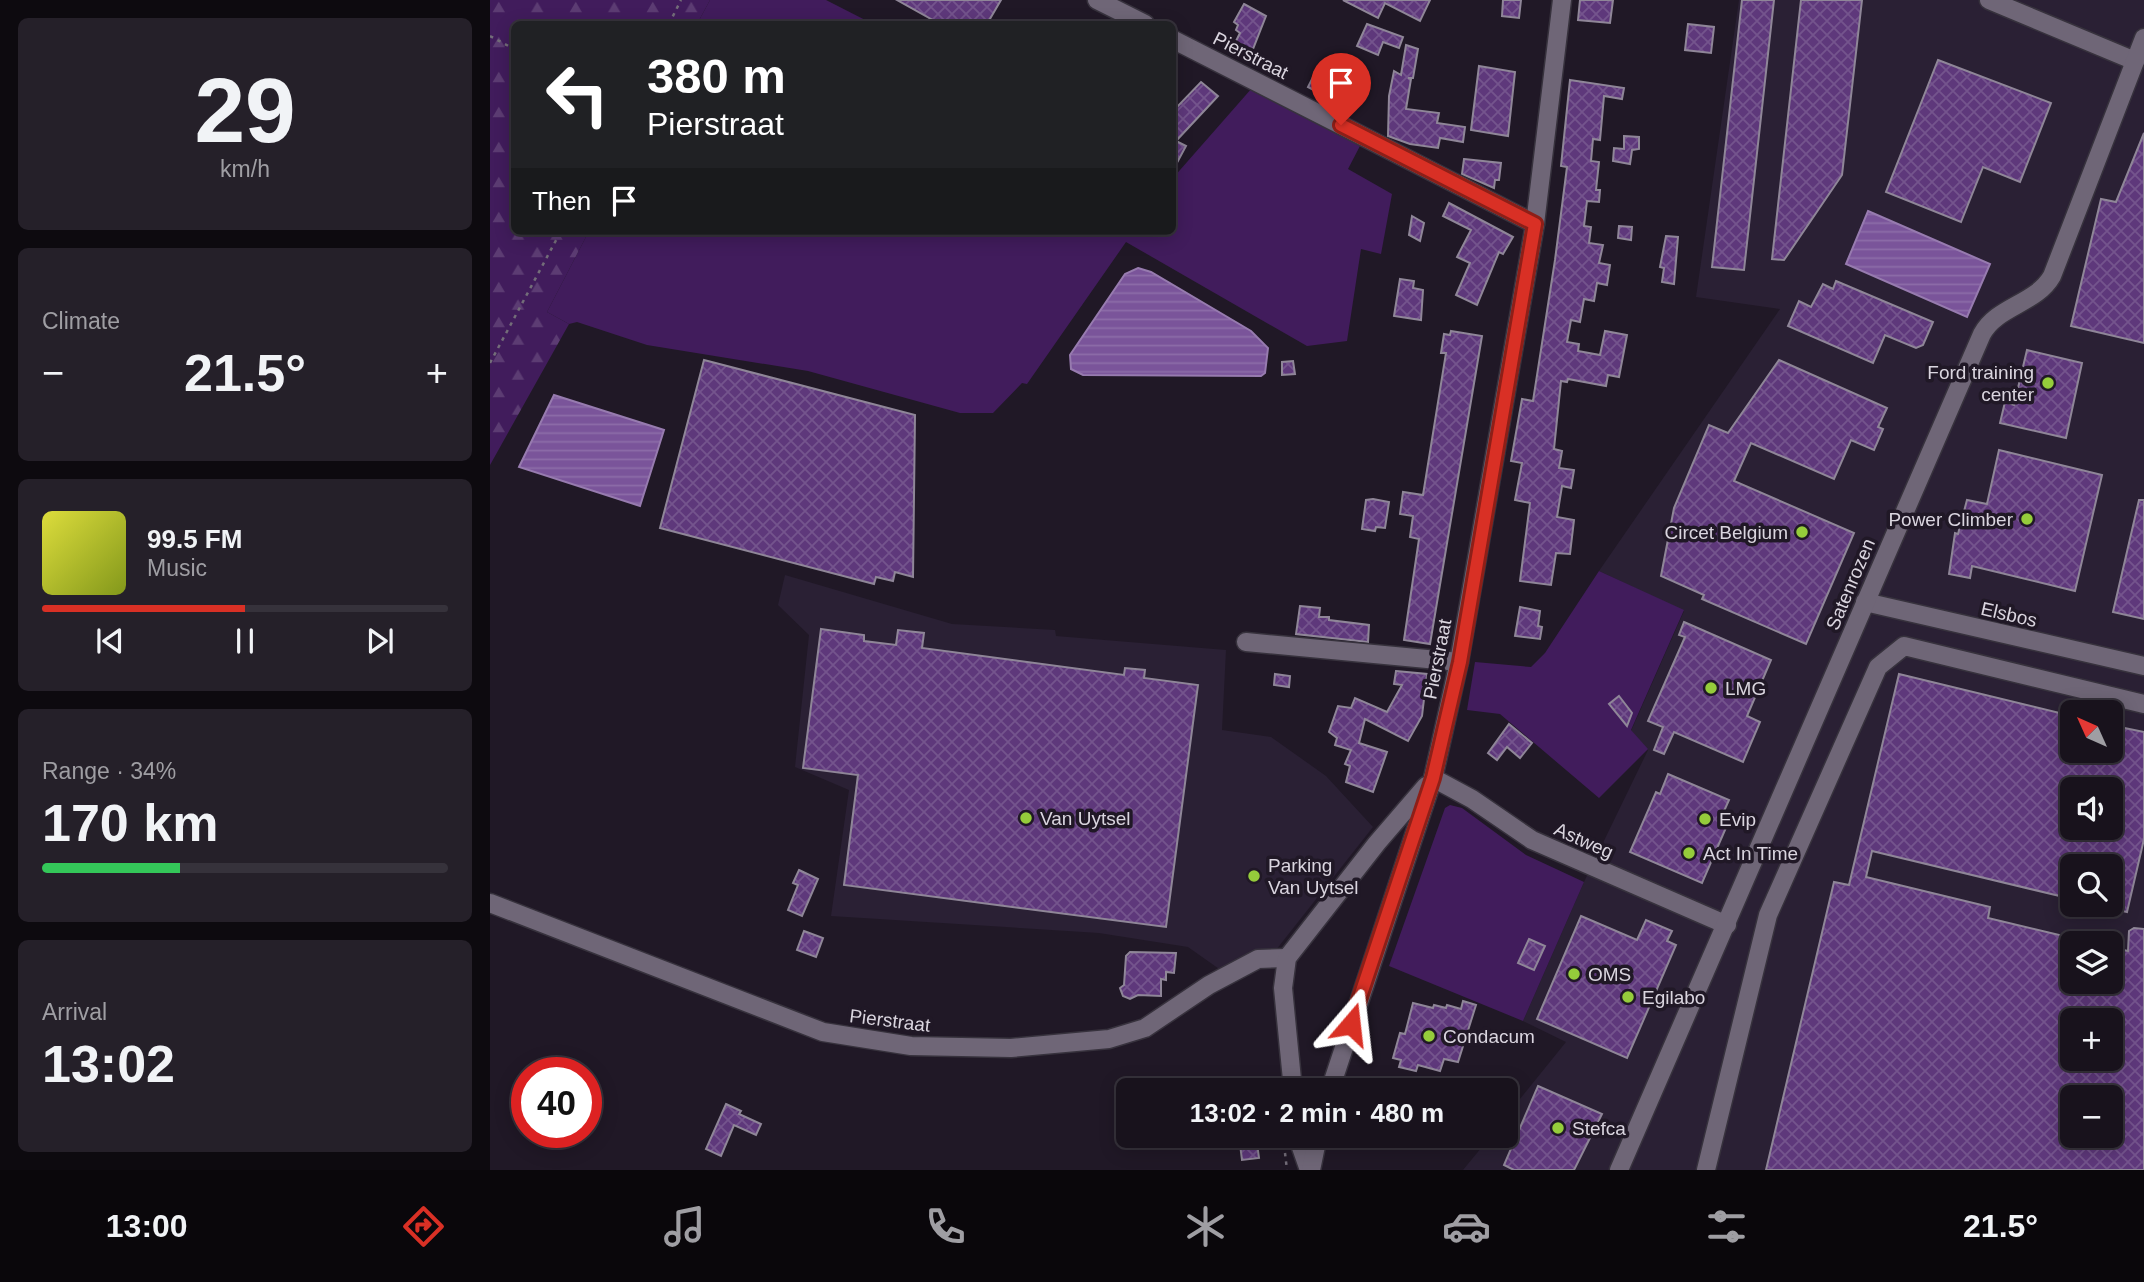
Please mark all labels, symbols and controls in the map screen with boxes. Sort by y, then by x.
street label: Pierstraat [1210,28,1292,84]
icon: left [532,49,623,140]
text: 380 m [647,49,786,103]
pin [1311,53,1371,125]
text: 29 [194,60,296,161]
icon: arrive [1322,64,1360,102]
text: Pierstraat [647,106,784,142]
text: km/h [220,156,270,182]
icon: arrive [605,182,643,220]
text: Then [532,186,591,216]
text: Climate [42,308,120,334]
text: 21.5° [184,344,306,402]
text: − [42,352,64,394]
text: + [426,352,448,394]
place label: Ford training center [1927,362,2035,405]
marker: Ford training center [2040,375,2056,391]
place label: Power Climber [1888,509,2014,530]
marker: Power Climber [2019,511,2035,527]
place label: Circet Belgium [1664,522,1788,543]
text: 99.5 FM [147,524,242,554]
marker: Circet Belgium [1794,524,1810,540]
street label: Satenrozen [1822,535,1879,633]
text: Music [147,555,207,581]
street label: Elsbos [1979,598,2039,631]
street label: Pierstraat [1419,616,1456,701]
icon: previous [91,622,129,660]
icon: pause [226,622,264,660]
icon: next [361,622,399,660]
place label: LMG [1725,678,1766,699]
marker: LMG [1703,680,1719,696]
north arrow [2060,700,2123,763]
map controls [2060,700,2123,1148]
text: Range · 34% [42,758,176,784]
button: sound [2060,777,2123,840]
text: 170 km [42,794,218,852]
place label: Van Uytsel [1040,808,1130,829]
place label: Evip [1719,809,1756,830]
marker: Van Uytsel [1018,810,1034,826]
marker: Evip [1697,811,1713,827]
street label: Astweg [1551,818,1617,863]
place label: Act In Time [1703,843,1798,864]
marker: Act In Time [1681,845,1697,861]
button: search [2060,854,2123,917]
place label: Parking Van Uytsel [1268,855,1358,898]
marker: Parking Van Uytsel [1246,868,1262,884]
button: layers [2060,931,2123,994]
place label: OMS [1588,964,1631,985]
marker: OMS [1566,966,1582,982]
position arrow [1314,987,1388,1061]
place label: Egilabo [1642,987,1705,1008]
marker: Egilabo [1620,989,1636,1005]
text: Arrival [42,999,107,1025]
street label: Pierstraat [848,1005,932,1036]
button: + [2060,1008,2123,1071]
place label: Condacum [1443,1026,1535,1047]
marker: Condacum [1421,1028,1437,1044]
text: 13:02 [42,1035,175,1093]
speed limit sign: 40 [511,1057,602,1148]
button: − [2060,1085,2123,1148]
text: 13:02 · 2 min · 480 m [1190,1098,1444,1128]
place label: Stefca [1572,1118,1626,1139]
marker: Stefca [1550,1120,1566,1136]
icon: directions [399,1202,448,1251]
icon: music [660,1202,709,1251]
icon: phone [921,1202,970,1251]
icon: climate [1181,1202,1230,1251]
icon: car [1442,1202,1491,1251]
icon: filters [1702,1202,1751,1251]
text: 13:00 [106,1208,188,1244]
text: 21.5° [1963,1208,2038,1244]

